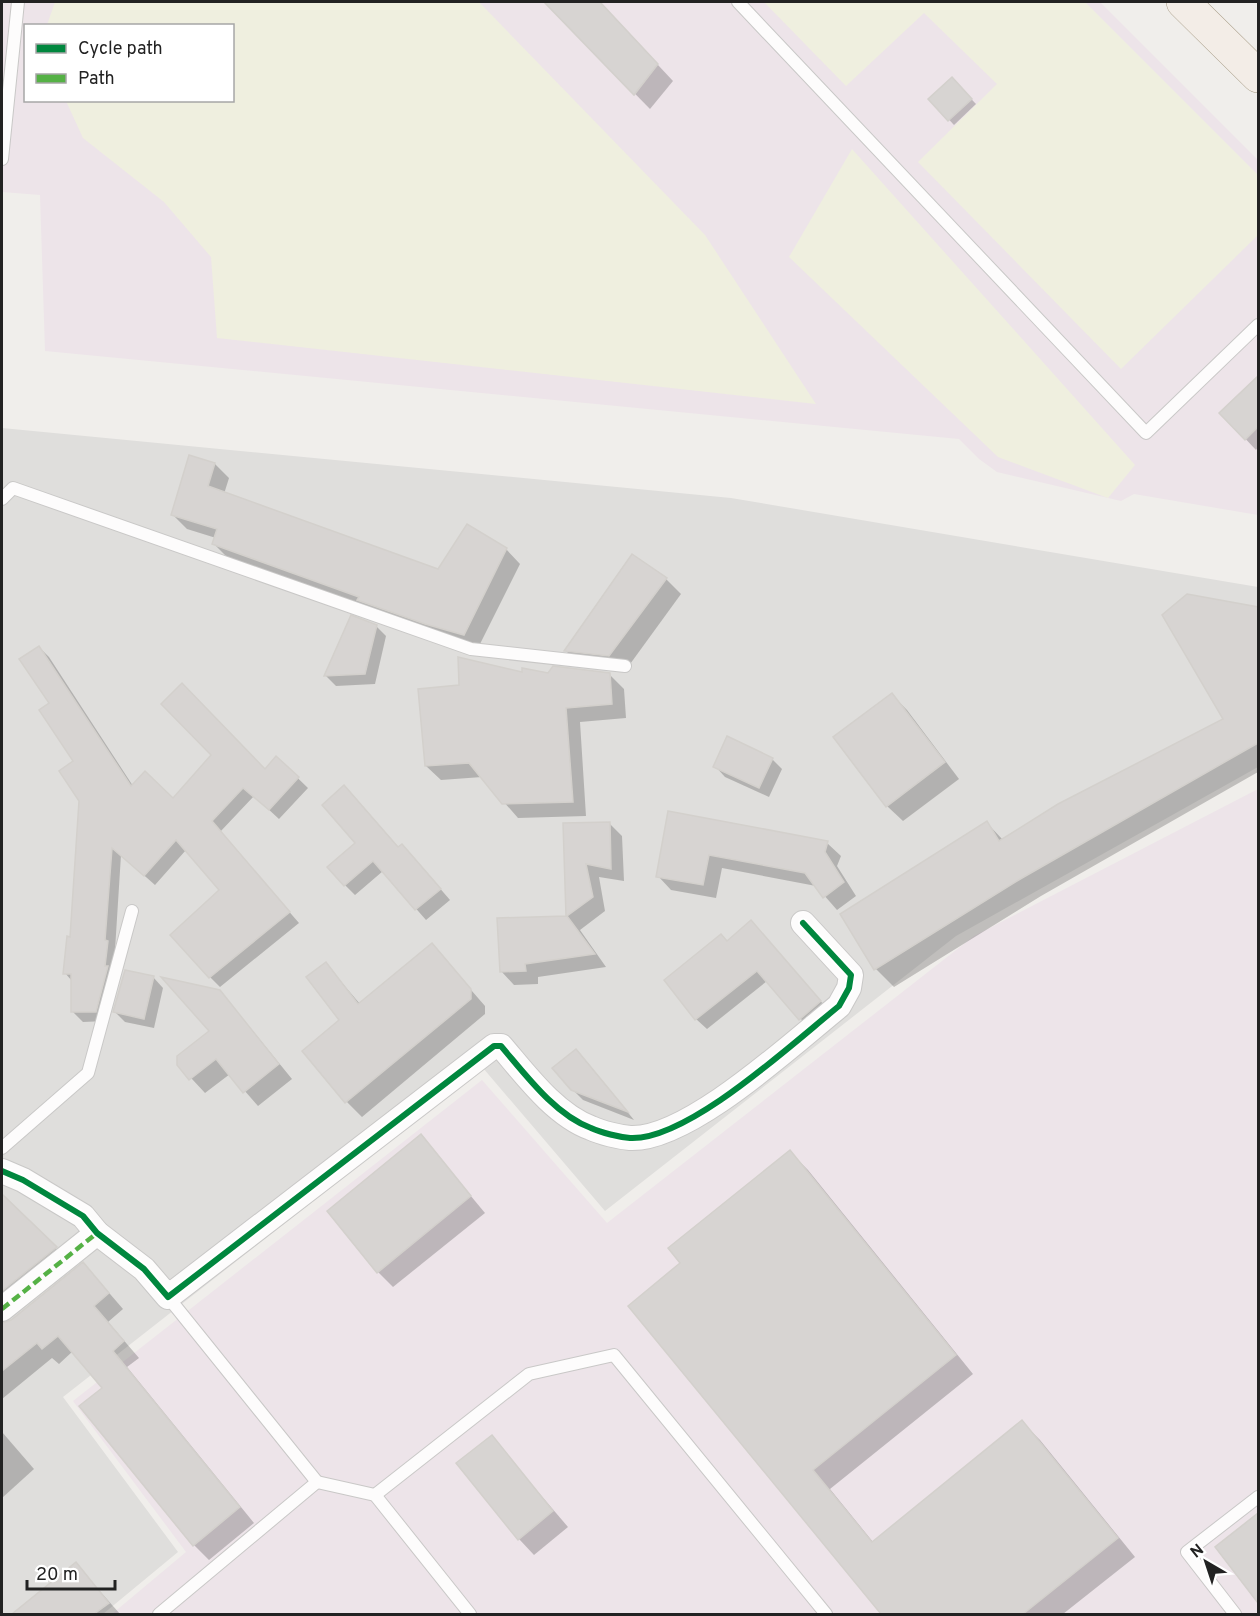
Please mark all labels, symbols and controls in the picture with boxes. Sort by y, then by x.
legend [24,24,234,102]
text: Cycle path [78,38,163,61]
text: Path [78,68,115,91]
north arrow [1176,1532,1236,1592]
text: N [1187,1541,1209,1563]
scale bar [27,1553,116,1591]
text: 20 m [36,1564,78,1587]

